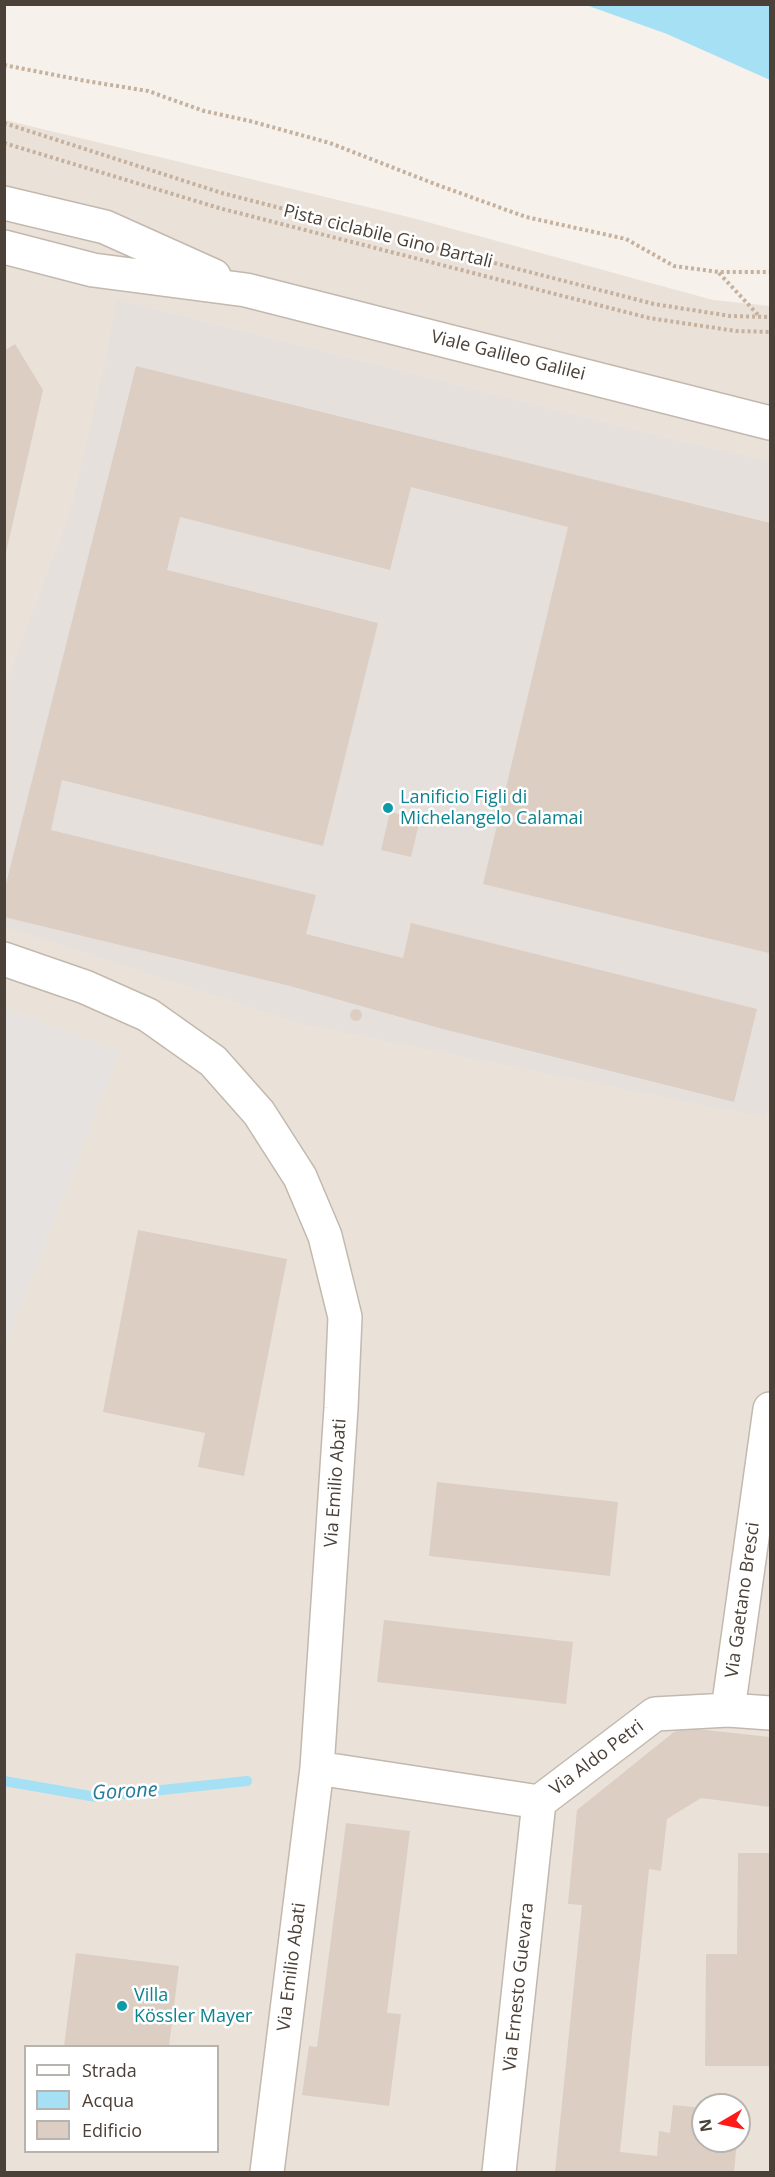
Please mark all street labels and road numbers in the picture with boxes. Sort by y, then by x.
street label: Pista ciclabile Gino Bartali [281,201,495,273]
street label: Viale Galileo Galilei [429,326,587,386]
street label: Via Emilio Abati [321,1418,351,1548]
street label: Via Gaetano Bresci [721,1521,765,1679]
street label: Via Aldo Petri [546,1716,648,1800]
street label: Via Emilio Abati [273,1902,311,2032]
street label: Via Ernesto Guevara [499,1902,539,2072]

